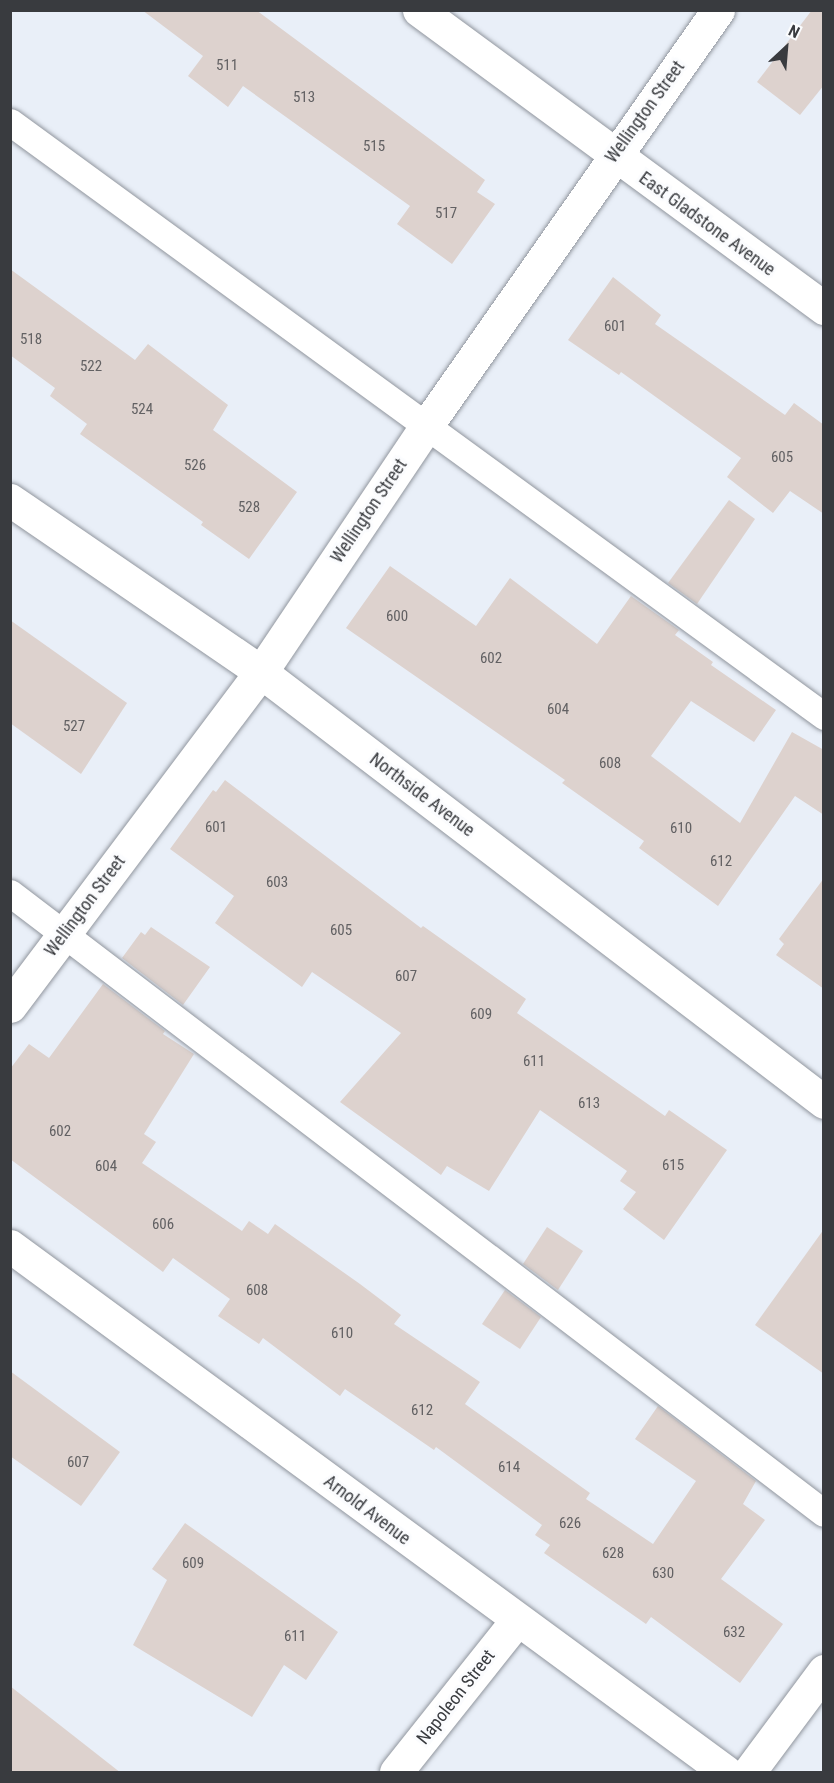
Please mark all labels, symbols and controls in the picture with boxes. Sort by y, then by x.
north arrow [756,18,816,78]
text: N [786,21,803,42]
house number: 511 [216,57,238,75]
street label: Wellington Street [601,57,689,167]
house number: 513 [293,89,315,107]
house number: 515 [363,138,385,156]
street label: East Gladstone Avenue [635,167,779,281]
house number: 517 [435,205,457,223]
house number: 601 [604,318,626,336]
house number: 518 [20,331,42,349]
house number: 522 [80,358,102,376]
house number: 524 [131,401,153,419]
house number: 605 [771,449,793,467]
street label: Wellington Street [326,455,412,567]
house number: 526 [184,457,206,475]
house number: 528 [238,499,260,517]
house number: 600 [386,608,408,626]
house number: 602 [480,650,502,668]
house number: 604 [547,701,569,719]
house number: 527 [63,718,85,736]
street label: Northside Avenue [365,749,479,841]
house number: 608 [599,755,621,773]
house number: 601 [205,819,227,837]
house number: 610 [670,820,692,838]
street label: Wellington Street [40,851,130,961]
house number: 612 [710,853,732,871]
house number: 603 [266,874,288,892]
house number: 605 [330,922,352,940]
house number: 607 [395,968,417,986]
house number: 609 [470,1006,492,1024]
house number: 611 [523,1053,545,1071]
house number: 613 [578,1095,600,1113]
house number: 602 [49,1123,71,1141]
house number: 615 [662,1157,684,1175]
house number: 604 [95,1158,117,1176]
house number: 606 [152,1216,174,1234]
house number: 608 [246,1282,268,1300]
house number: 610 [331,1325,353,1343]
house number: 612 [411,1402,433,1420]
house number: 607 [67,1454,89,1472]
house number: 614 [498,1459,520,1477]
street label: Arnold Avenue [320,1470,414,1550]
house number: 626 [559,1515,581,1533]
house number: 628 [602,1545,624,1563]
house number: 609 [182,1555,204,1573]
house number: 630 [652,1565,674,1583]
house number: 632 [723,1624,745,1642]
house number: 611 [284,1628,306,1646]
street label: Napoleon Street [412,1645,500,1749]

